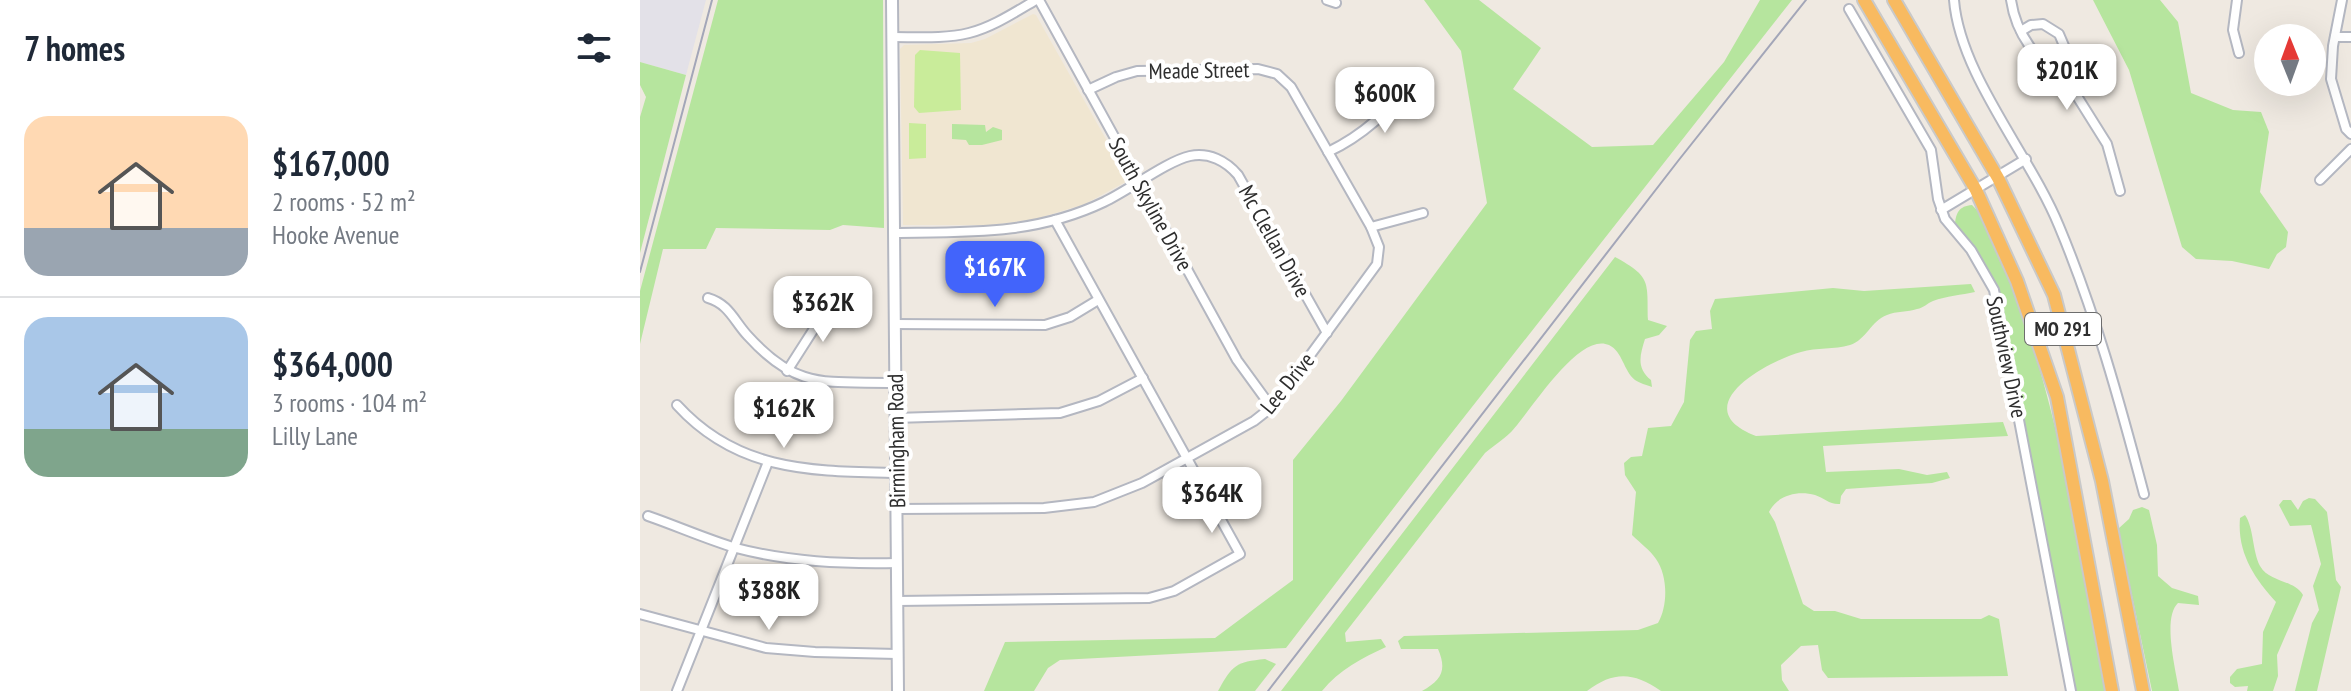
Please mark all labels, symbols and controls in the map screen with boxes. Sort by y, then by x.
north arrow [2254,24,2326,96]
map controls [2254,24,2326,96]
text: 7 homes [24,26,125,70]
icon: filters [572,26,616,70]
pin: $201K [2011,44,2123,112]
text: $201K [2035,53,2099,86]
street label: Meade Street [1148,55,1250,85]
pin: $600K [1329,67,1441,135]
text: $600K [1353,76,1417,109]
street label: South Skyline Drive [1103,132,1199,276]
text: $167,000 [272,141,390,185]
icon: home [88,148,184,244]
street label: Mc Clellan Drive [1233,180,1317,302]
text: 2 rooms · 52 m² [272,185,416,218]
text: Hooke Avenue [272,218,400,251]
pin: $167K [939,241,1051,309]
text: $167K [963,250,1027,283]
pin: $362K [767,276,879,344]
text: $362K [791,285,855,318]
street label: Southview Drive [1980,294,2034,420]
road number: MO 291 [2025,313,2101,345]
text: $364,000 [272,342,393,386]
street label: Lee Drive [1254,347,1320,419]
icon: home [88,349,184,445]
street label: Birmingham Road [881,374,911,508]
pin: $162K [728,382,840,450]
text: 3 rooms · 104 m² [272,386,427,419]
text: $162K [752,391,816,424]
text: Lilly Lane [272,419,358,452]
pin: $364K [1156,467,1268,535]
text: $364K [1180,476,1244,509]
pin: $388K [713,564,825,632]
text: $388K [737,573,801,606]

